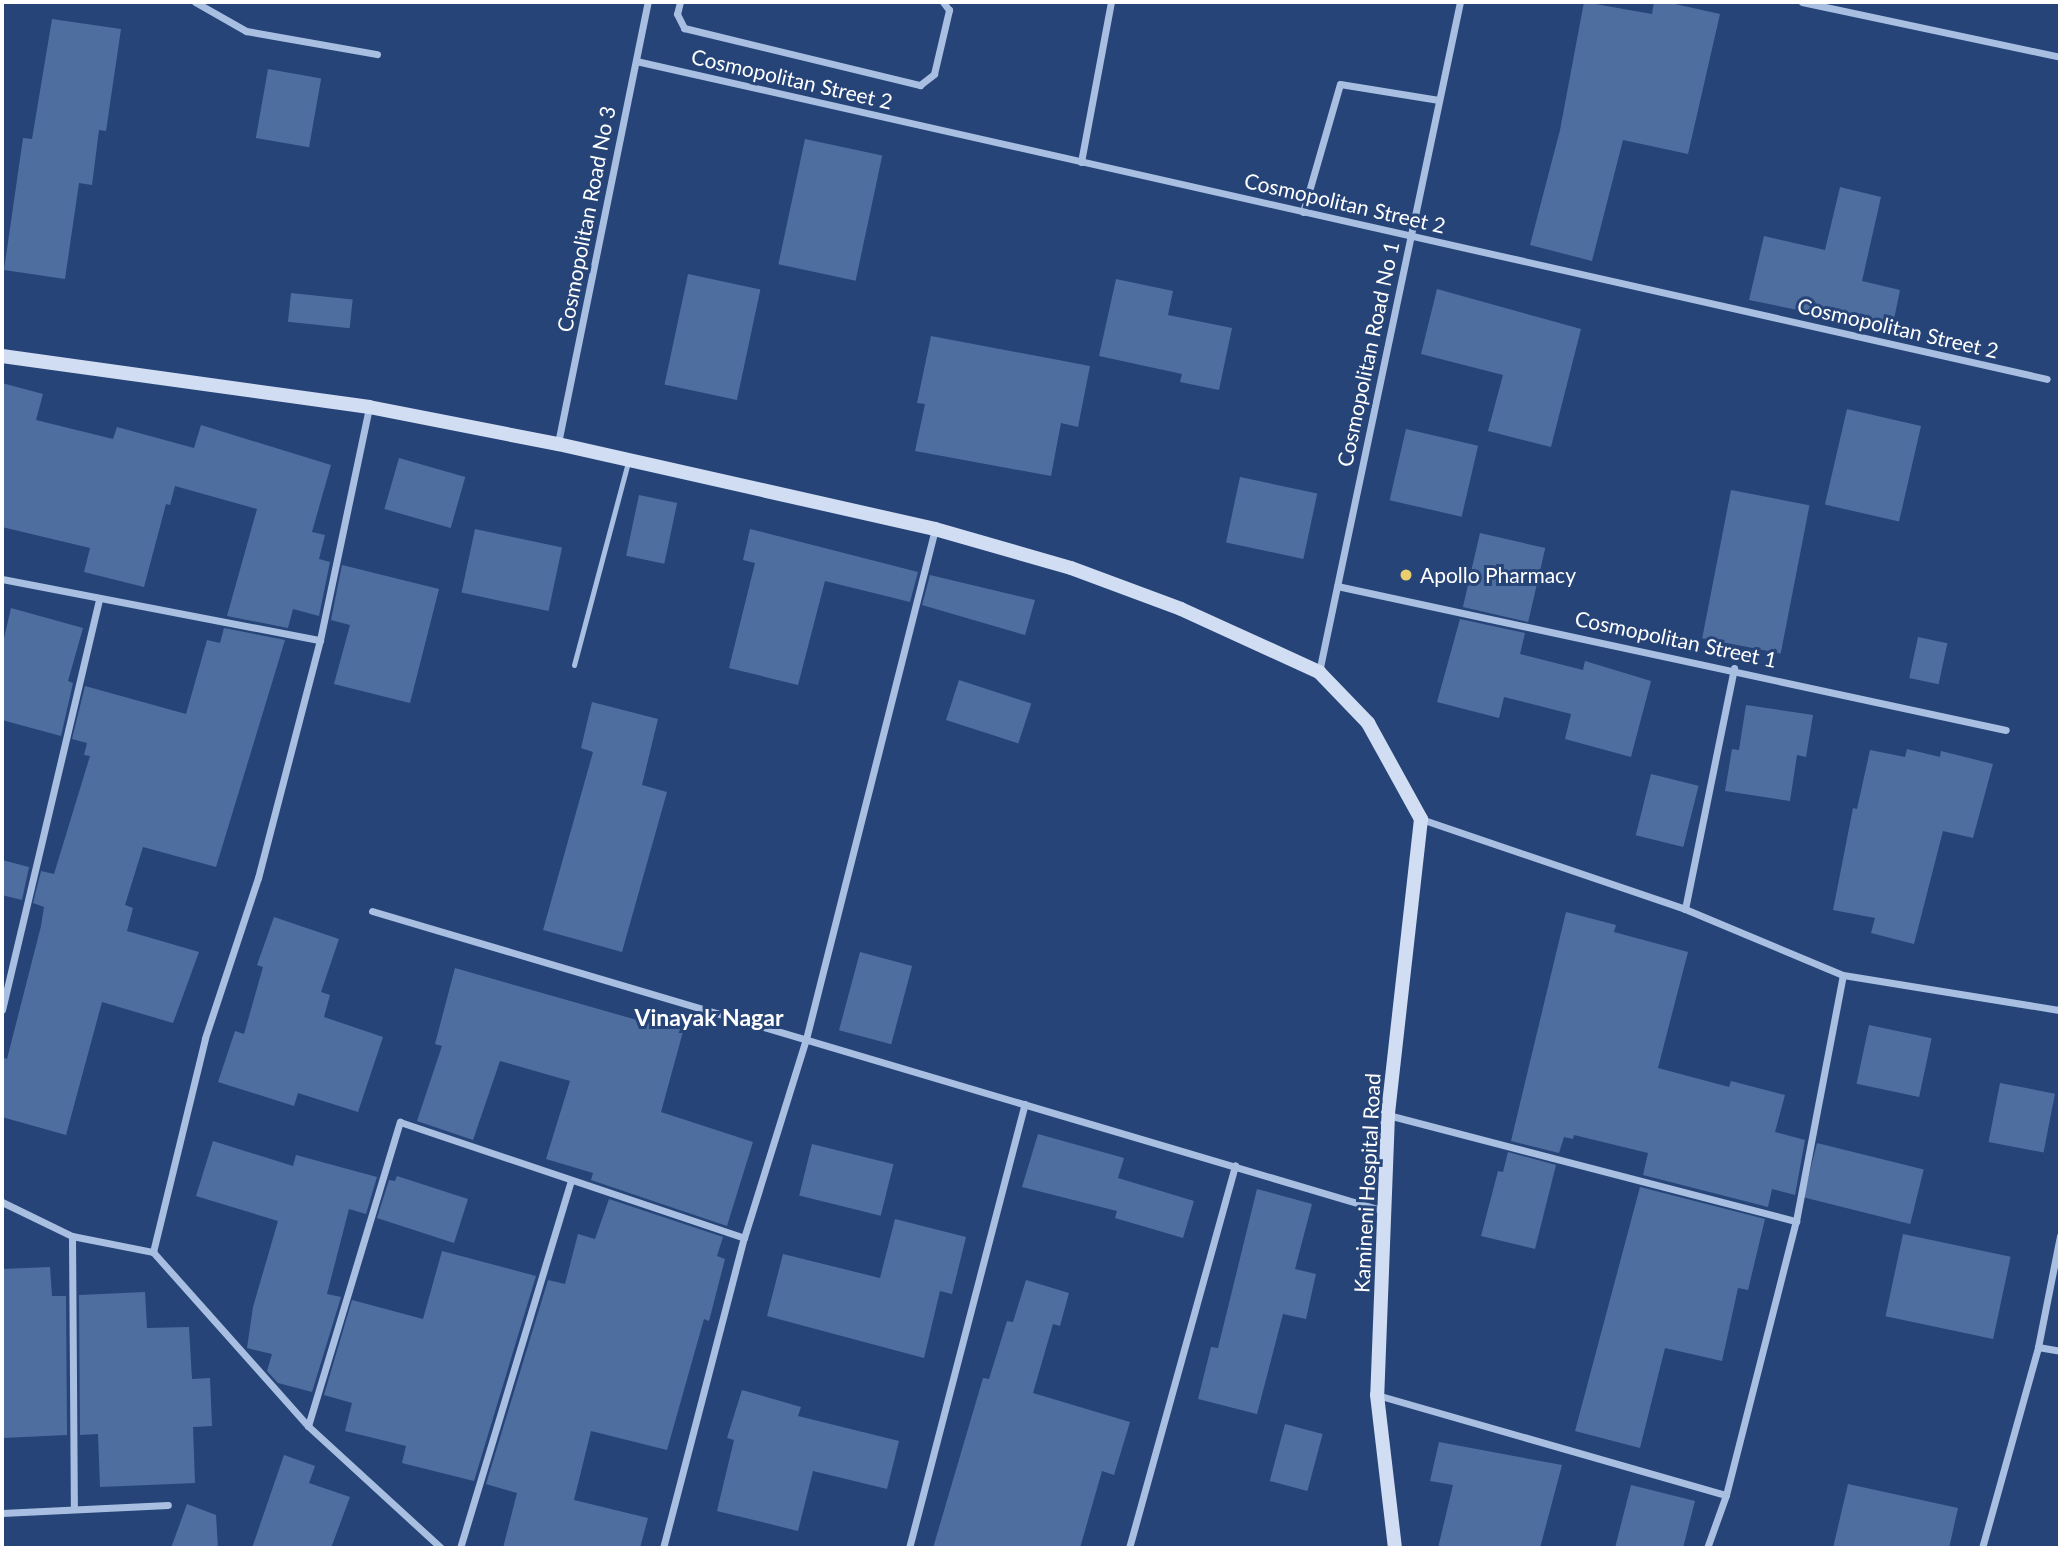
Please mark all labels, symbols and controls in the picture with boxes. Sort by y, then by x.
street label: Cosmopolitan Street 2 [689,44,895,114]
street label: Cosmopolitan Road No 3 [552,104,620,334]
street label: Cosmopolitan Street 2 [1242,168,1448,238]
street label: Cosmopolitan Road No 1 [1332,239,1404,469]
street label: Cosmopolitan Street 2 [1795,293,2001,363]
place label: Apollo Pharmacy [1420,562,1576,588]
marker: Apollo Pharmacy [1398,567,1414,583]
street label: Cosmopolitan Street 1 [1573,605,1779,673]
district label: Vinayak Nagar [634,1003,784,1031]
street label: Kamineni Hospital Road [1349,1073,1385,1293]

